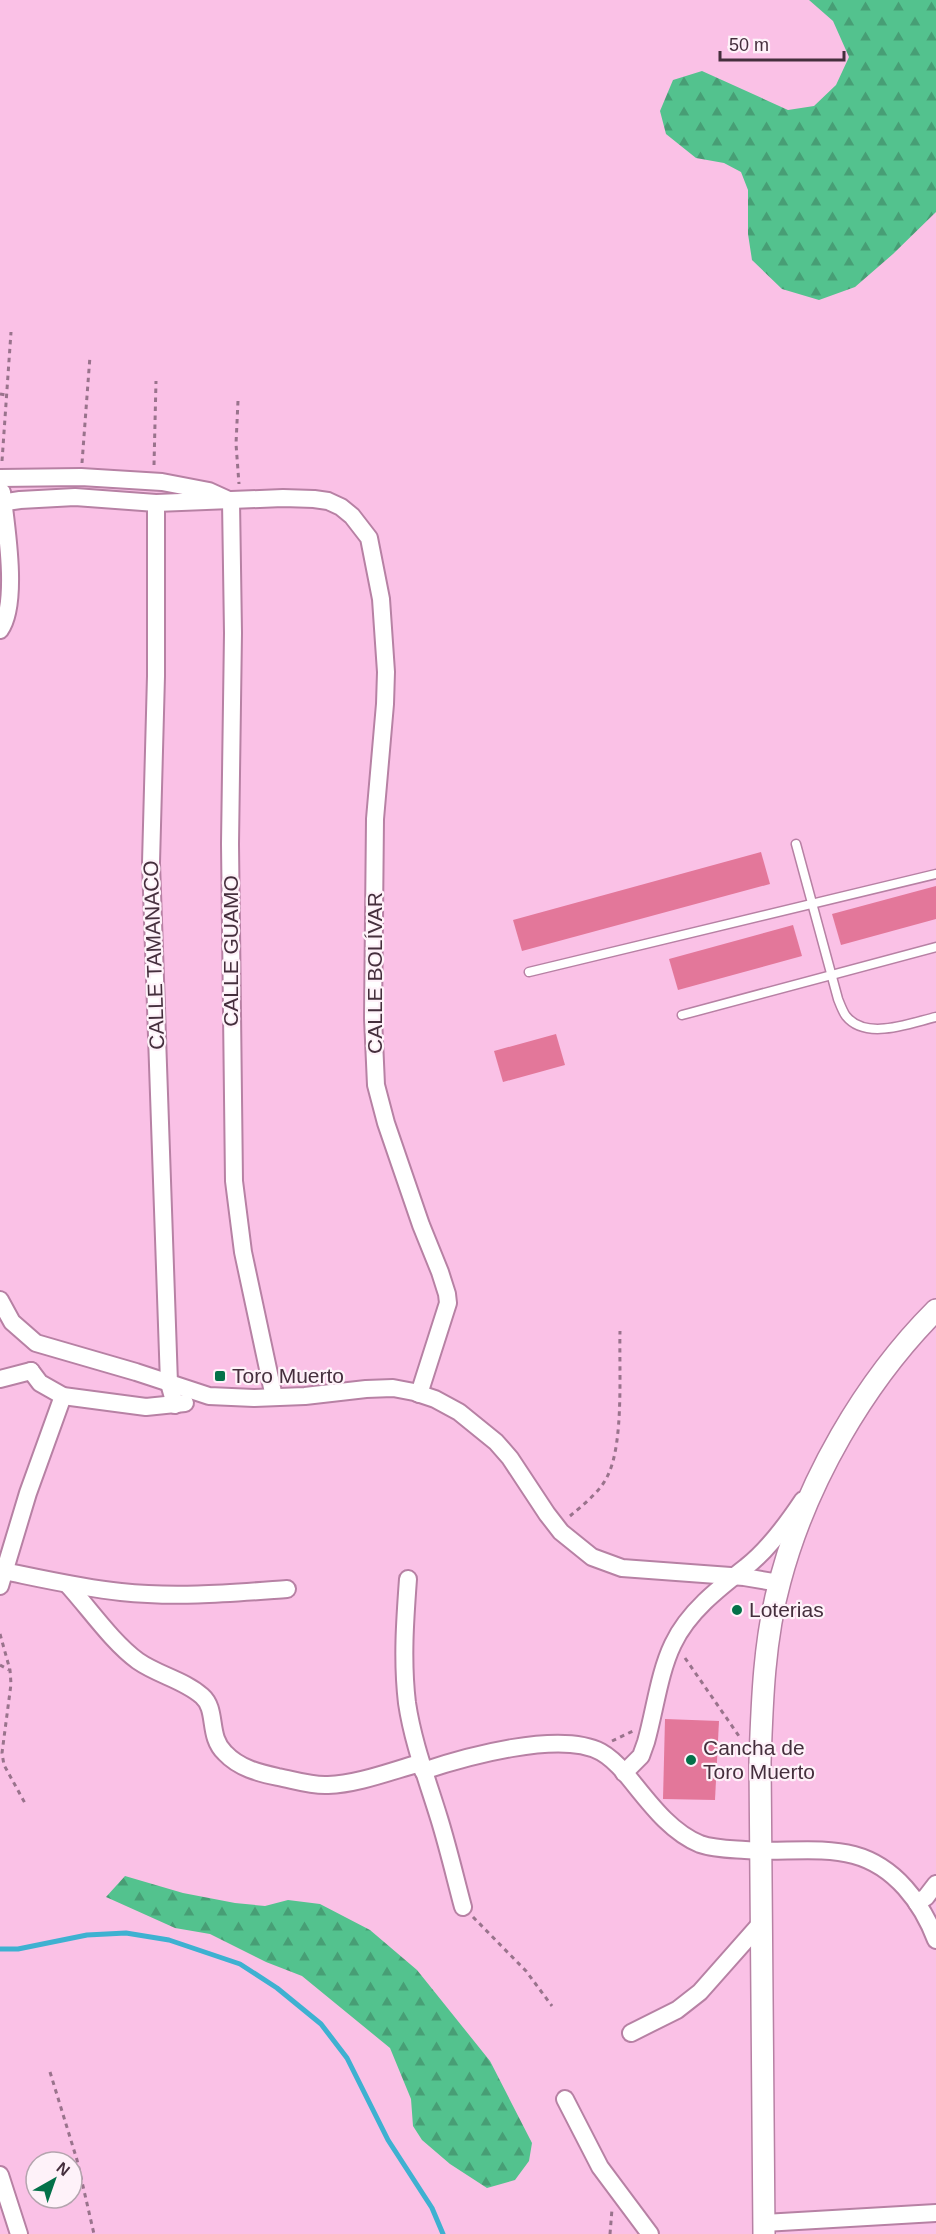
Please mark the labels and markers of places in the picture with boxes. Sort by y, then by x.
place label: Toro Muerto [232,1364,344,1387]
marker: Toro Muerto [213,1369,227,1383]
place label: Loterias [749,1598,824,1621]
marker: Loterias [730,1603,744,1617]
place label: Cancha de Toro Muerto [703,1736,815,1783]
marker: Cancha de Toro Muerto [684,1753,698,1767]

